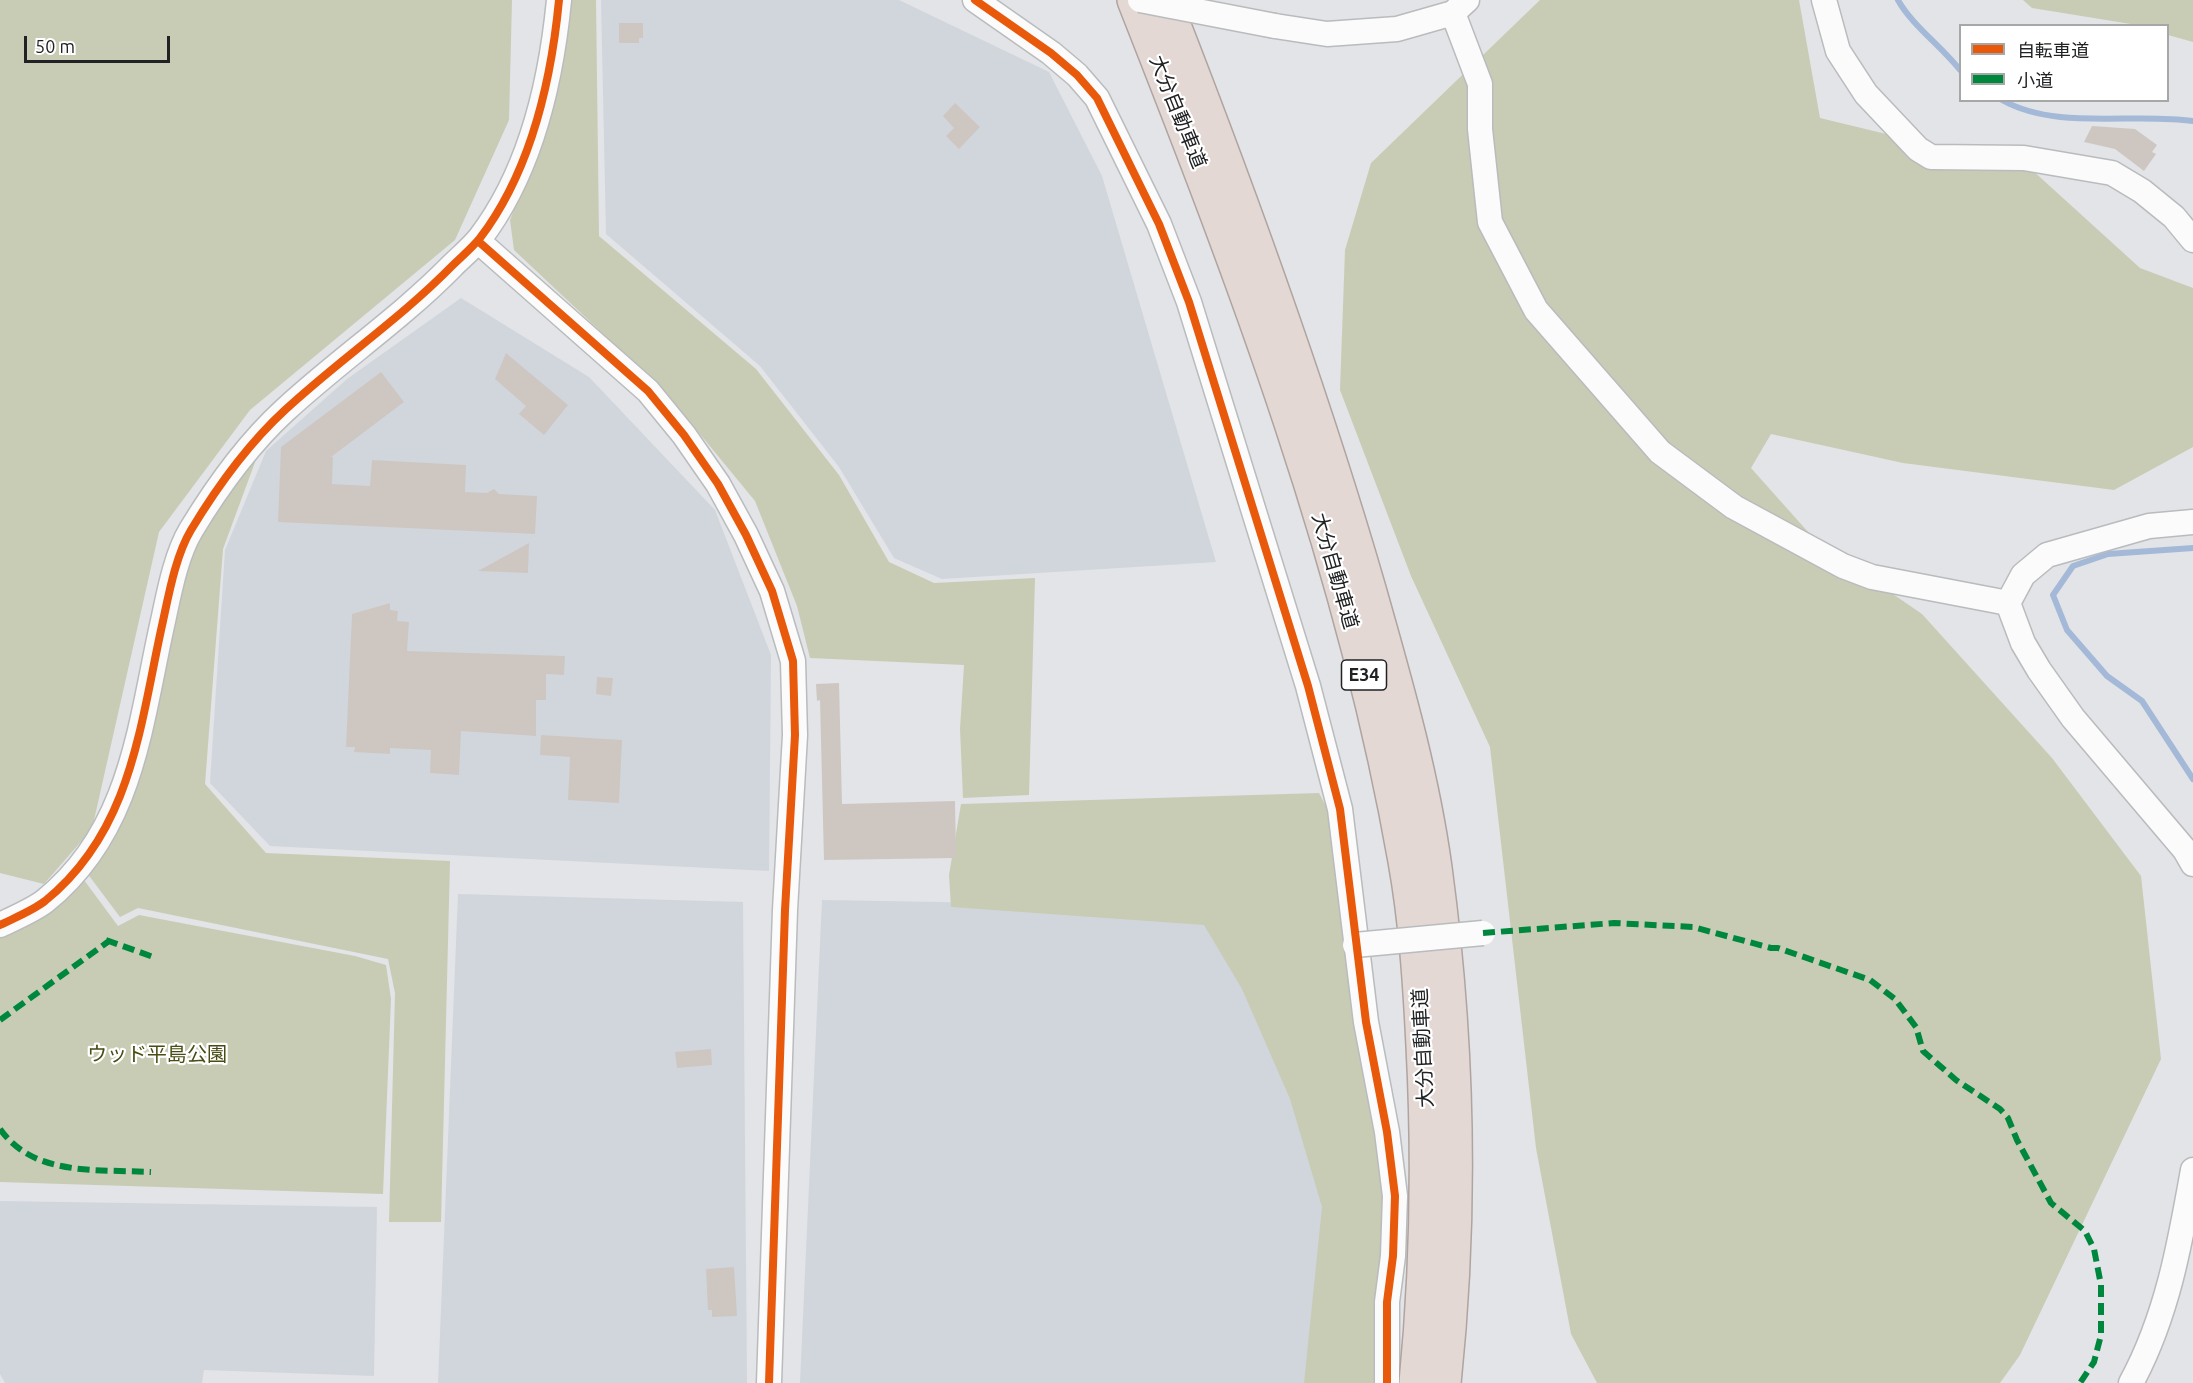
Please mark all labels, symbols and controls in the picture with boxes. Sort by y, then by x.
scale bar [27,24,172,62]
legend [1959,24,2169,102]
text: 50 m [35,36,75,56]
text: 自転車道 [2017,40,2089,60]
street label: 大分自動車道 [1144,52,1212,172]
text: 小道 [2017,70,2053,90]
street label: 大分自動車道 [1307,510,1363,632]
road number: E34 [1342,660,1386,690]
street label: 大分自動車道 [1408,987,1438,1109]
park label: ウッド平島公園 [87,1042,227,1066]

